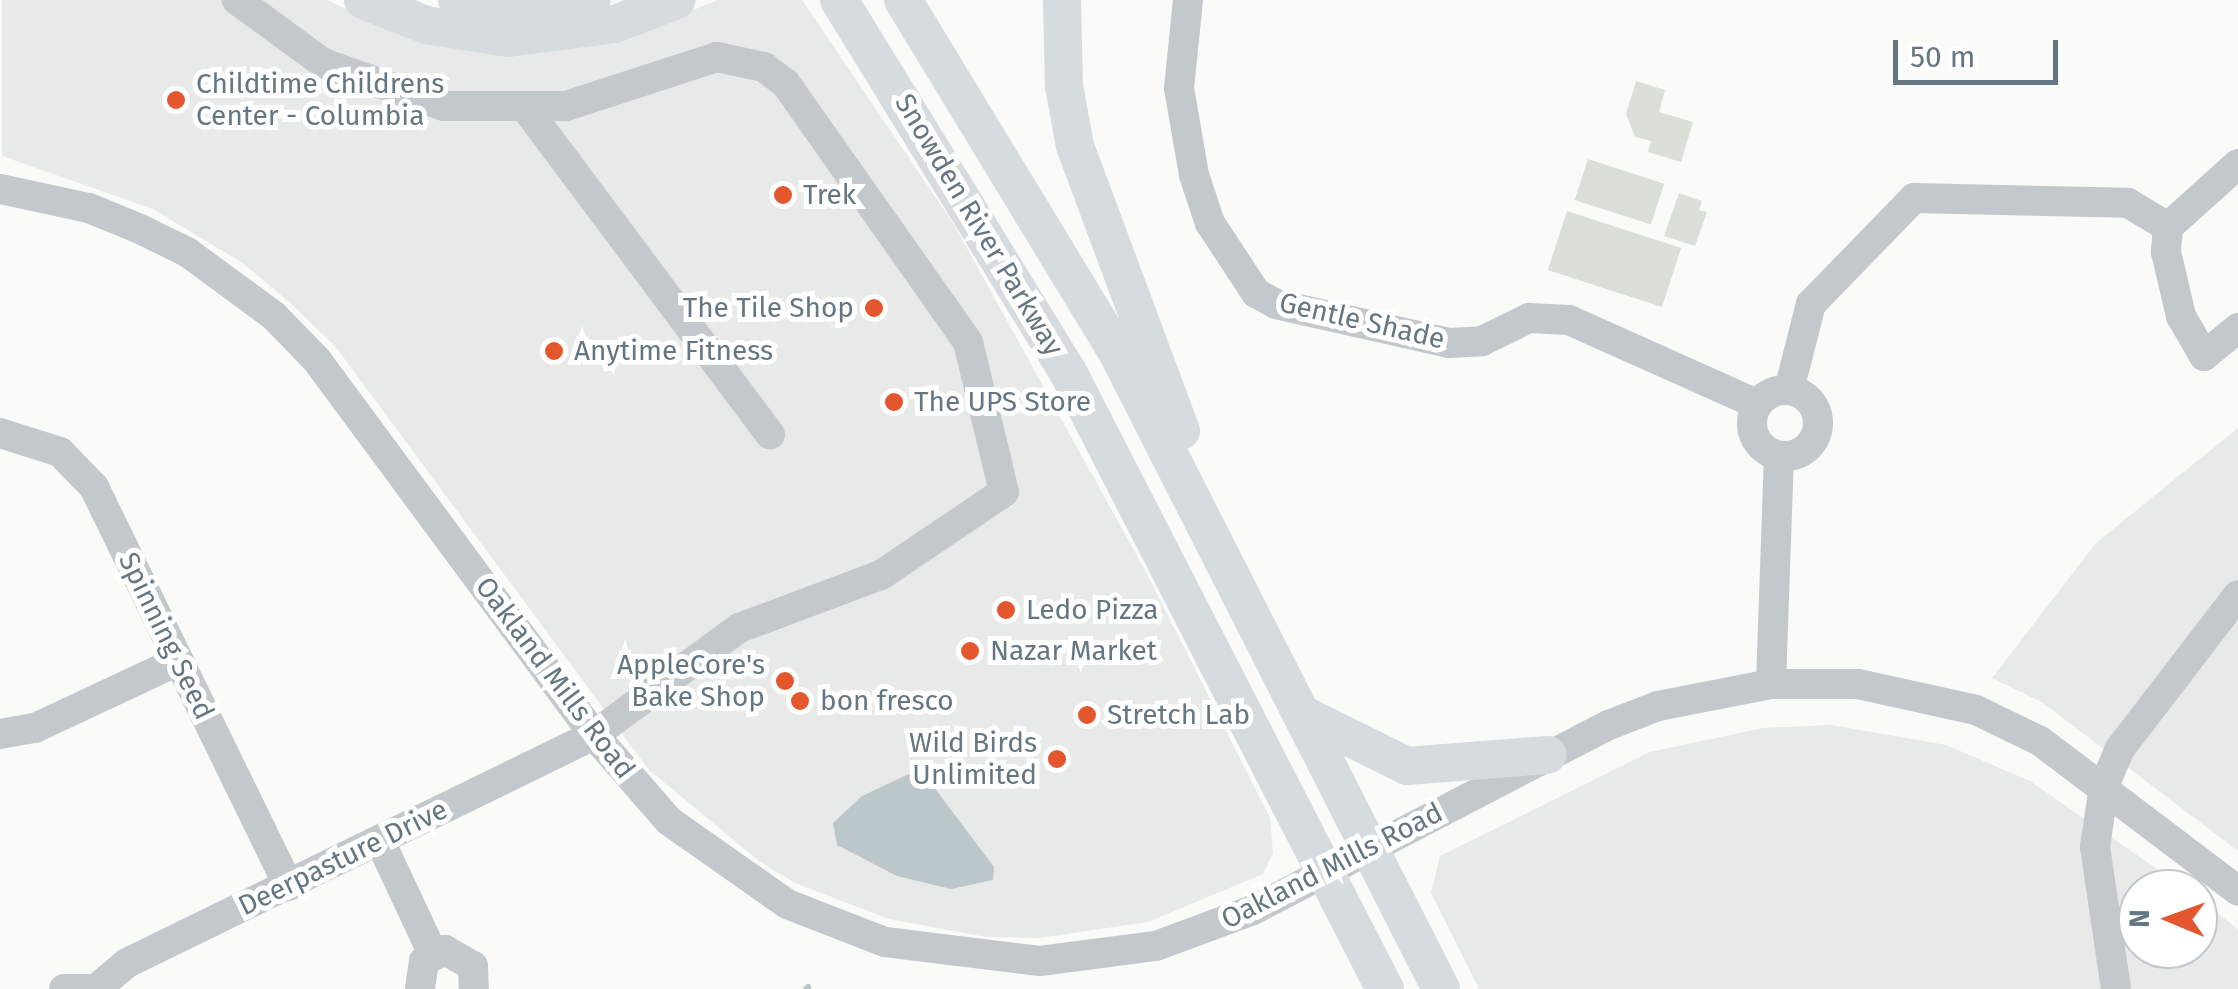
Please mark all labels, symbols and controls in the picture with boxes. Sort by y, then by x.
scale bar [1898,20,2063,82]
text: 50 m [1910,39,1975,75]
place label: Childtime Childrens Center - Columbia [196,67,444,133]
street label: Snowden River Parkway [888,88,1070,362]
marker: Childtime Childrens Center - Columbia [165,89,187,111]
place label: Trek [803,178,856,212]
marker: Trek [772,184,794,206]
street label: Gentle Shade [1276,286,1448,356]
place label: The Tile Shop [683,291,854,325]
marker: The Tile Shop [863,297,885,319]
place label: Anytime Fitness [574,334,773,368]
marker: Anytime Fitness [543,340,565,362]
place label: The UPS Store [914,385,1091,419]
marker: The UPS Store [883,391,905,413]
street label: Spinning Seed [111,547,221,725]
street label: Oakland Mills Road [468,571,642,785]
place label: Ledo Pizza [1026,593,1158,627]
marker: Ledo Pizza [995,599,1017,621]
place label: Nazar Market [990,634,1157,668]
marker: Nazar Market [959,640,981,662]
place label: AppleCore's Bake Shop [617,648,765,714]
marker: AppleCore's Bake Shop [774,670,796,692]
place label: bon fresco [820,684,954,718]
marker: bon fresco [789,690,811,712]
place label: Stretch Lab [1107,698,1250,732]
marker: Stretch Lab [1076,704,1098,726]
place label: Wild Birds Unlimited [909,726,1037,792]
marker: Wild Birds Unlimited [1046,748,1068,770]
street label: Deerpasture Drive [233,793,453,923]
street label: Oakland Mills Road [1216,796,1448,936]
north arrow [2118,869,2218,969]
text: N [2123,909,2156,928]

